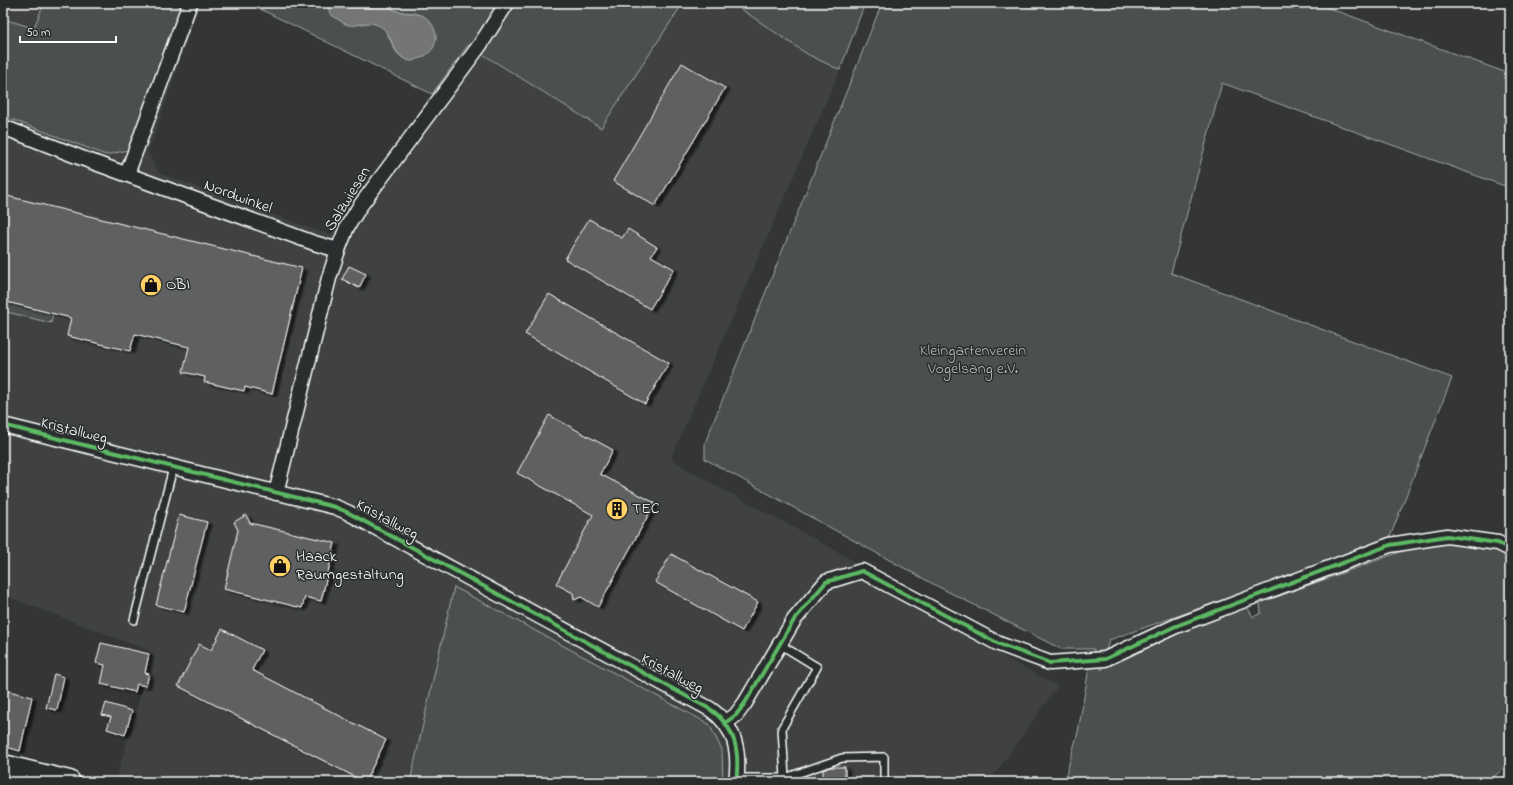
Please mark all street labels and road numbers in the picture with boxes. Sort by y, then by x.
street label: Salzwiesen [319,162,377,236]
street label: Nordwinkel [200,174,276,221]
street label: Kristallweg [38,411,110,451]
street label: Kristallweg [351,493,423,547]
street label: Kristallweg [636,647,708,701]

